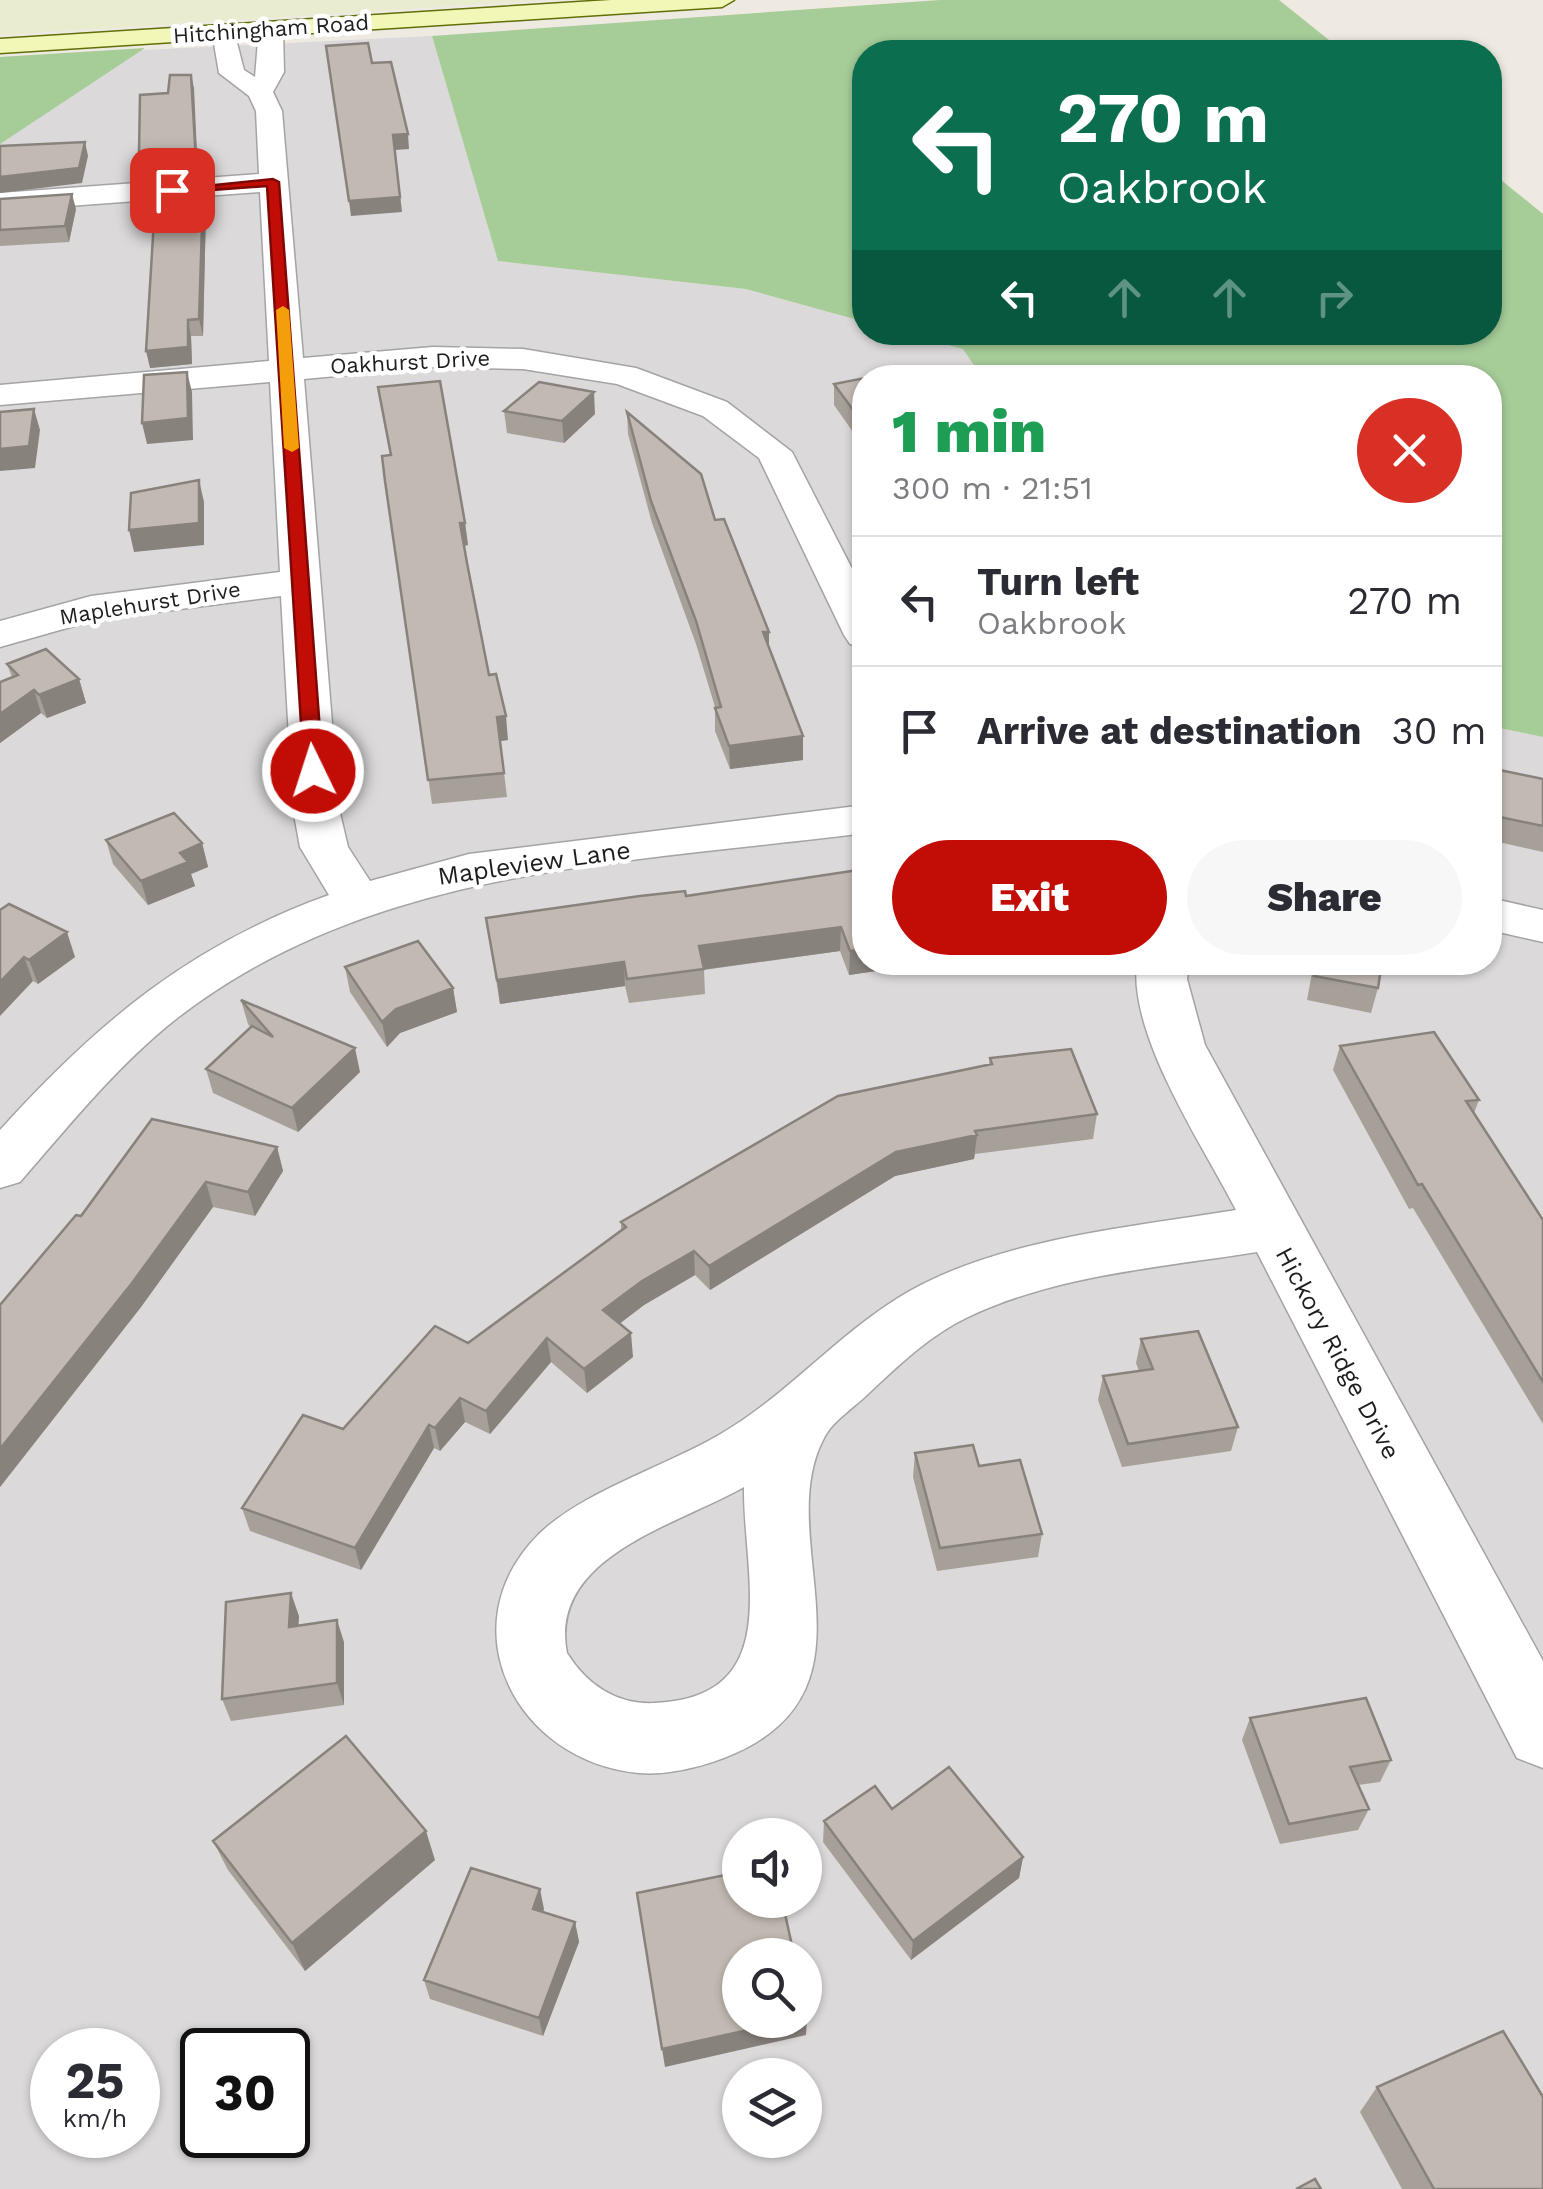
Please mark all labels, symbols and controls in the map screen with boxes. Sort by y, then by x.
street label: Hitchingham Road [172,10,370,48]
text: 270 m [1057,77,1269,159]
icon: left [892,80,1022,210]
pin [130,148,215,233]
text: Oakbrook [1057,161,1267,214]
icon: arrive [145,163,200,218]
icon: left [992,270,1047,325]
icon: ahead [1097,270,1152,325]
icon: ahead [1202,270,1257,325]
icon: right [1307,270,1362,325]
street label: Oakhurst Drive [329,345,491,379]
text: 1 min [892,396,1046,467]
button: close [1357,398,1462,503]
text: 300 m · 21:51 [892,469,1093,507]
text: Turn left [977,560,1139,604]
icon: left [892,574,947,629]
street label: Maplehurst Drive [58,576,242,630]
text: 270 m [1347,579,1462,623]
text: Oakbrook [977,604,1126,642]
icon: arrive [892,704,947,759]
text: Arrive at destination [977,709,1362,753]
text: 30 m [1392,709,1487,753]
position arrow [261,719,365,823]
street label: Mapleview Lane [436,835,632,891]
button: Exit [892,840,1167,955]
button: Share [1187,840,1462,955]
street label: Hickory Ridge Drive [1270,1242,1406,1464]
map controls [722,1818,822,2158]
button: sound [722,1818,822,1918]
button: search [722,1938,822,2038]
speed limit sign: 30 [180,2028,310,2158]
text: 25 [66,2051,124,2110]
button: layers [722,2058,822,2158]
text: km/h [63,2104,127,2133]

